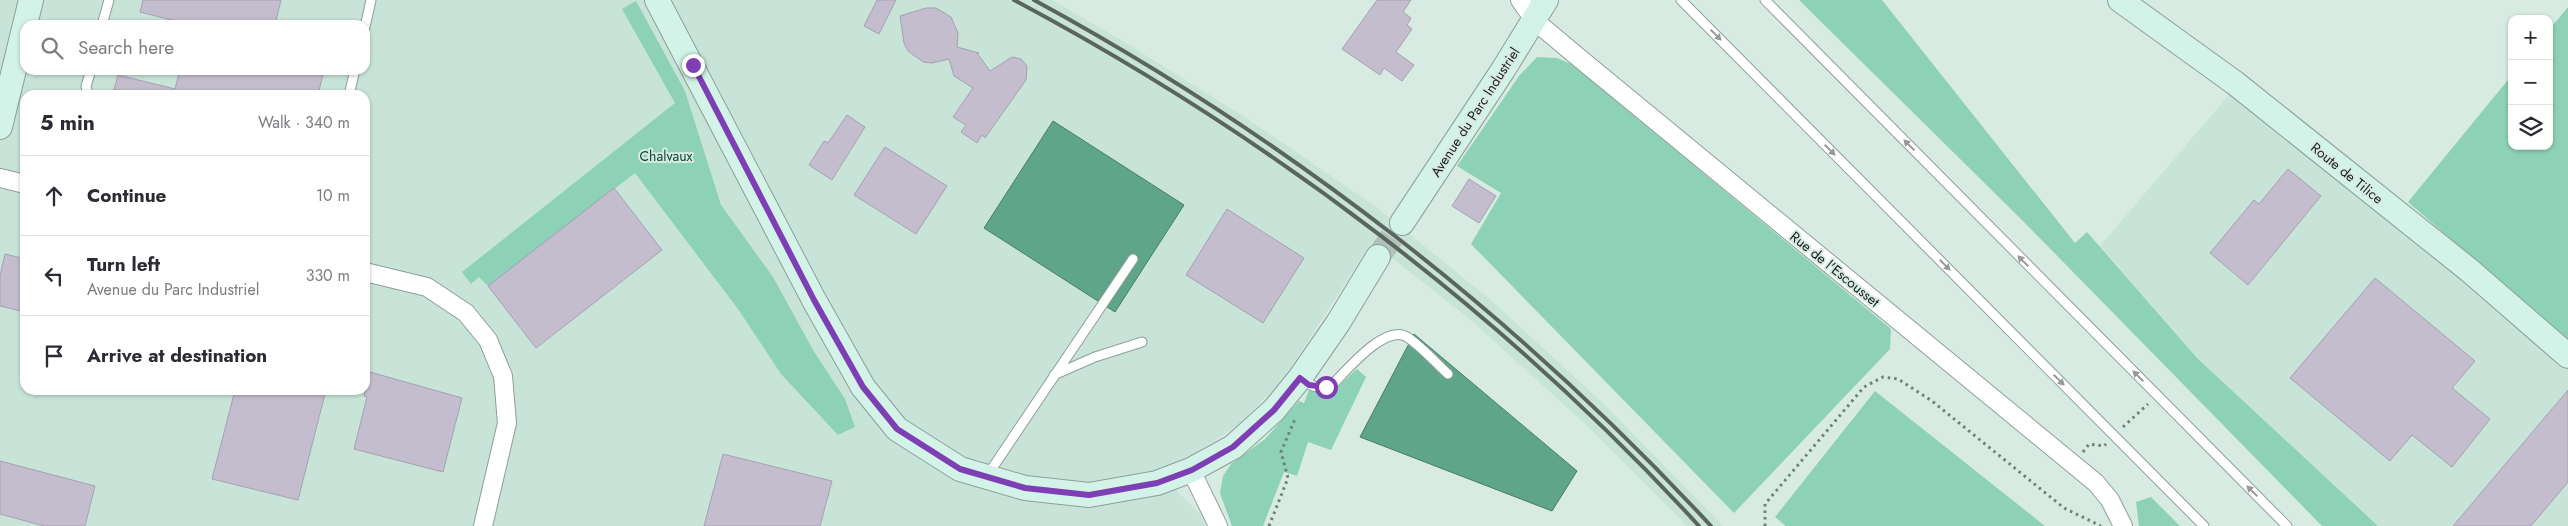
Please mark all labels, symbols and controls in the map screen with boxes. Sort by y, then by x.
map controls [2508,15,2553,150]
button: + [2508,15,2553,60]
search box [20,20,370,75]
one-way arrow [1710,28,1722,40]
icon: search [38,34,66,62]
text: Search here [78,34,174,61]
street label: Avenue du Parc Industriel [1426,43,1524,181]
route end [682,54,705,77]
button: − [2508,60,2553,105]
button: layers [2508,105,2553,150]
text: 5 min [40,108,95,138]
text: Walk · 340 m [258,111,350,134]
street label: Route de Tilice [2307,138,2387,208]
one-way arrow [1903,140,1915,152]
one-way arrow [1824,144,1836,156]
park label: Chalvaux [639,146,693,166]
icon: ahead [40,182,68,210]
text: Continue [87,182,166,209]
text: 10 m [316,184,350,207]
street label: Rue de l'Escousset [1786,227,1885,312]
text: Turn left [87,251,160,278]
one-way arrow [2017,255,2029,267]
one-way arrow [1939,259,1951,271]
icon: left [40,262,68,290]
text: 330 m [306,264,350,287]
text: Avenue du Parc Industriel [87,278,259,301]
icon: arrive [40,342,68,370]
text: Arrive at destination [87,342,267,369]
one-way arrow [2132,370,2144,382]
one-way arrow [2053,374,2065,386]
route start [1315,376,1338,399]
one-way arrow [2246,486,2258,498]

